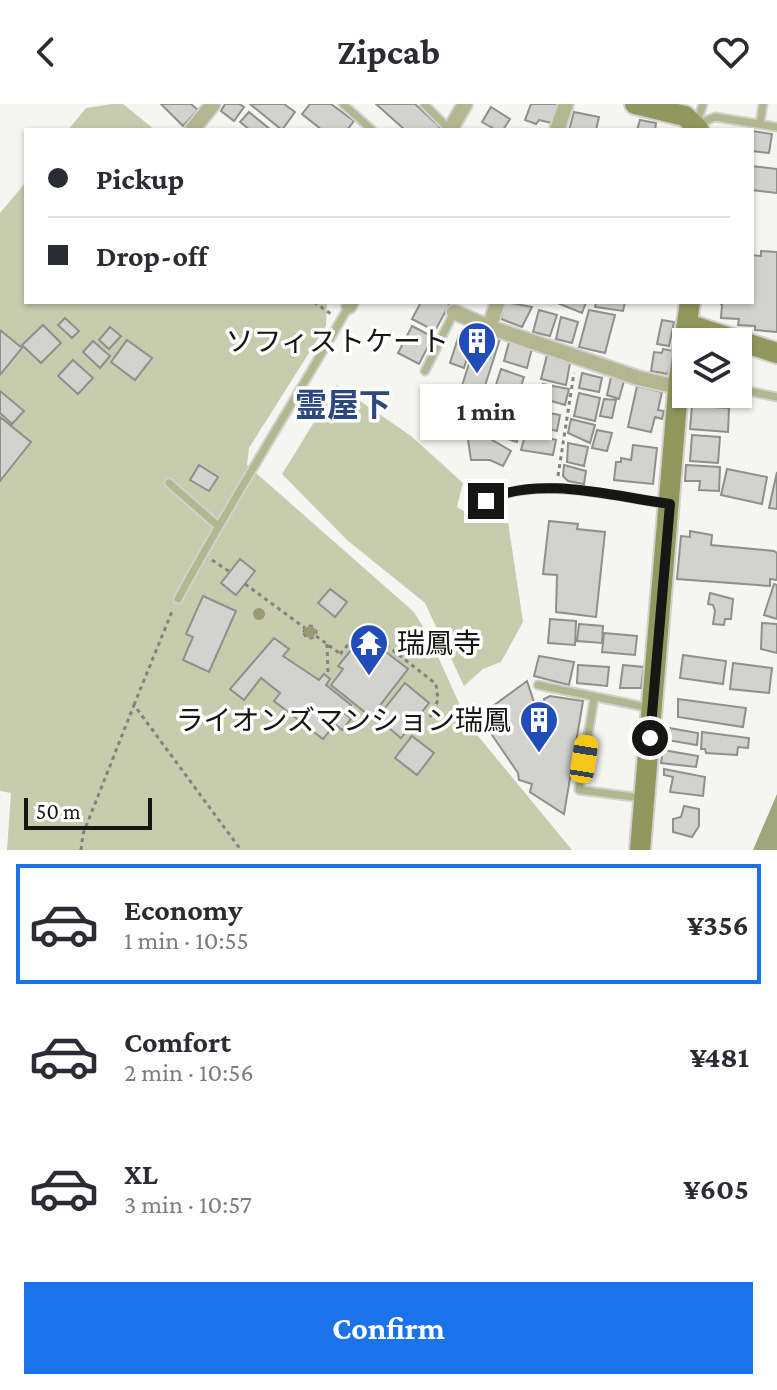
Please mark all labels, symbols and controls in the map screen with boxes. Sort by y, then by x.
icon: back [24,30,68,74]
icon: heart [709,30,753,74]
text: Zipcab [337,32,440,72]
text: Pickup [96,162,184,195]
text: Drop-off [96,239,207,272]
building icon: ソフィストケート [456,320,498,375]
place label: ソフィストケート [226,326,449,357]
map controls [672,328,752,408]
button: layers [672,328,752,408]
callout: 1 min [420,385,552,441]
district label: 霊屋下 [295,387,391,423]
text: 1 min [456,397,516,426]
route end [468,483,504,519]
temple icon: 瑞鳳寺 [348,622,390,677]
place label: 瑞鳳寺 [397,628,481,659]
building icon: ライオンズマンション瑞鳳 [518,699,560,754]
place label: ライオンズマンション瑞鳳 [176,705,511,736]
route start [632,720,668,756]
car [568,733,600,785]
scale bar [24,794,152,830]
text: 50 m [36,799,81,824]
icon: car [28,888,100,960]
text: Economy [124,893,243,926]
text: ¥356 [687,908,749,941]
text: 1 min · 10:55 [124,926,249,955]
icon: car [28,1020,100,1092]
text: Comfort [124,1025,231,1058]
text: ¥481 [690,1040,749,1073]
text: 2 min · 10:56 [124,1058,254,1087]
icon: car [28,1152,100,1224]
text: XL [124,1157,158,1190]
text: ¥605 [683,1172,749,1205]
text: 3 min · 10:57 [124,1190,252,1219]
button: Confirm [24,1282,753,1374]

